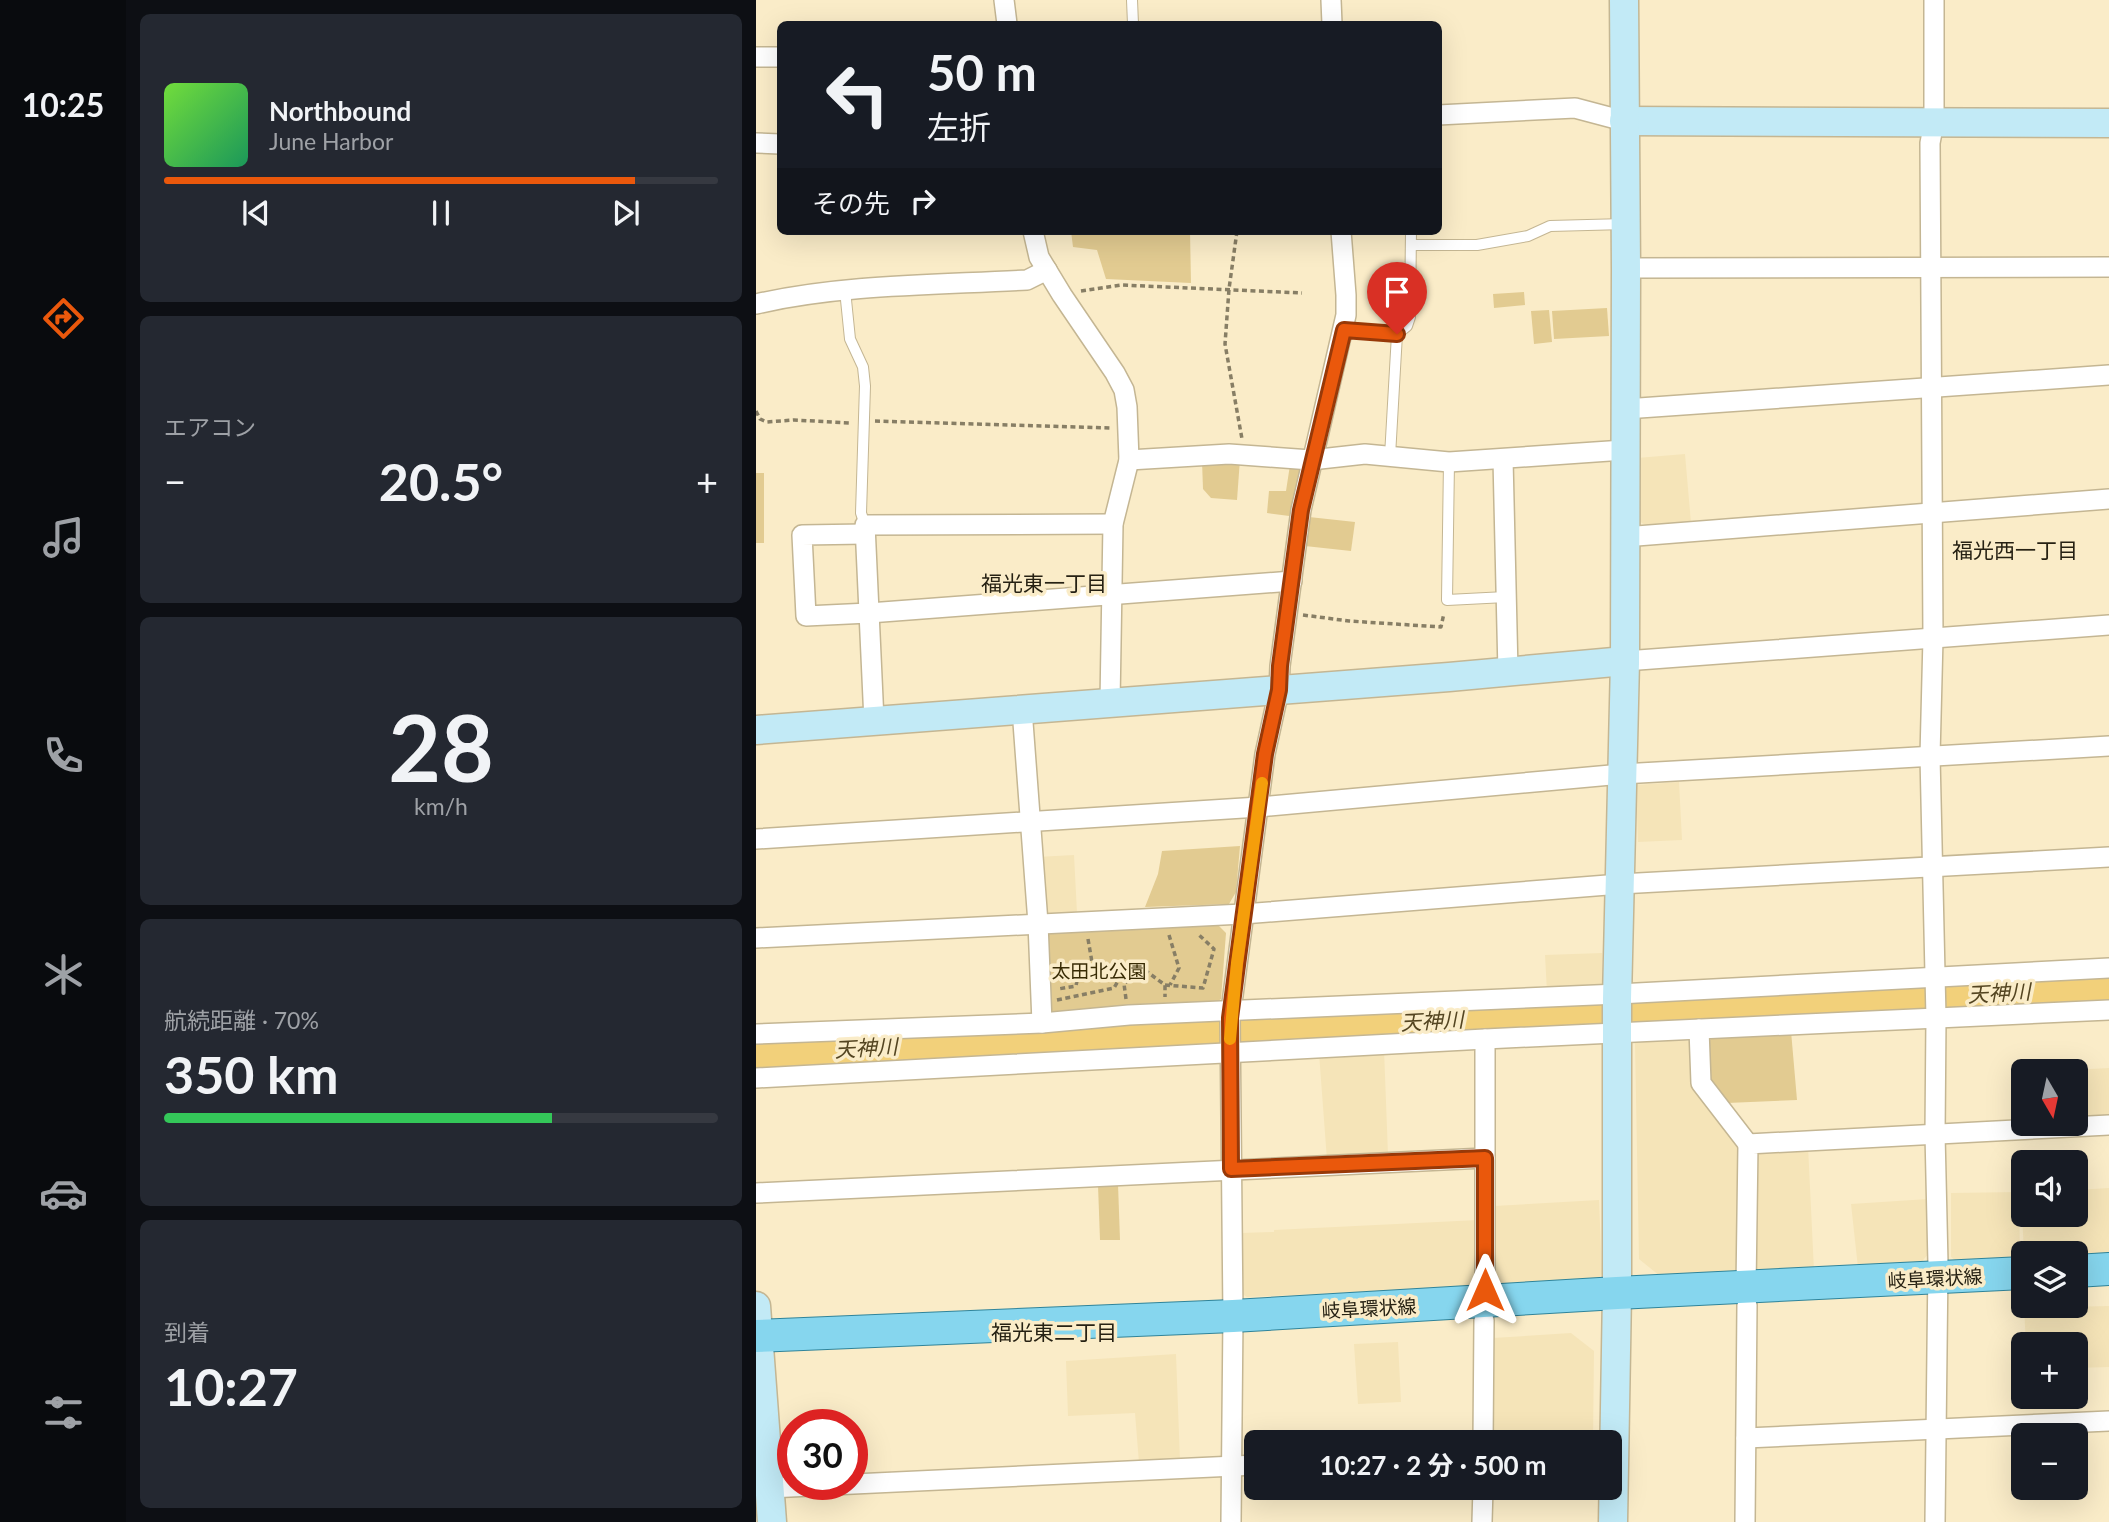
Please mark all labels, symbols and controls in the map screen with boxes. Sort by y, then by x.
text: 50 m [927,43,1037,101]
icon: left [812,49,903,140]
text: 10:25 [22,85,104,124]
text: Northbound [269,95,411,127]
text: 左折 [927,107,991,146]
text: June Harbor [269,127,393,155]
icon: right [904,182,942,220]
text: その先 [812,187,890,219]
icon: previous [237,194,275,232]
icon: pause [422,194,460,232]
icon: next [607,194,645,232]
pin [1367,262,1427,334]
icon: arrive [1378,273,1416,311]
icon: directions [39,294,88,343]
text: エアコン [164,413,256,441]
text: 20.5° [379,450,503,512]
text: − [164,458,186,504]
text: + [696,458,718,504]
icon: music [39,513,88,562]
district label: 福光西一丁目 [1952,537,2078,562]
district label: 福光東一丁目 [981,570,1107,595]
text: 28 [388,692,494,801]
icon: phone [39,731,88,780]
text: km/h [414,792,468,820]
icon: climate [39,950,88,999]
park label: 太田北公園 [1051,959,1147,982]
water label: 天神川 [1967,978,2033,1006]
text: 航続距離 · 70% [164,1006,319,1034]
water label: 天神川 [1400,1006,1466,1034]
water label: 天神川 [834,1033,900,1061]
text: 350 km [164,1043,338,1105]
north arrow [2011,1059,2088,1136]
map controls [2011,1059,2088,1500]
button: sound [2011,1150,2088,1227]
icon: car [39,1169,88,1218]
button: layers [2011,1241,2088,1318]
position arrow [1448,1253,1522,1327]
street label: 岐阜環状線 [1887,1264,1983,1292]
street label: 岐阜環状線 [1321,1294,1417,1322]
text: 到着 [164,1318,210,1346]
district label: 福光東二丁目 [991,1319,1117,1344]
button: + [2011,1332,2088,1409]
text: 10:27 [164,1355,298,1417]
icon: filters [39,1388,88,1437]
speed limit sign: 30 [777,1409,868,1500]
button: − [2011,1423,2088,1500]
text: 10:27 · 2 分 · 500 m [1319,1449,1547,1481]

